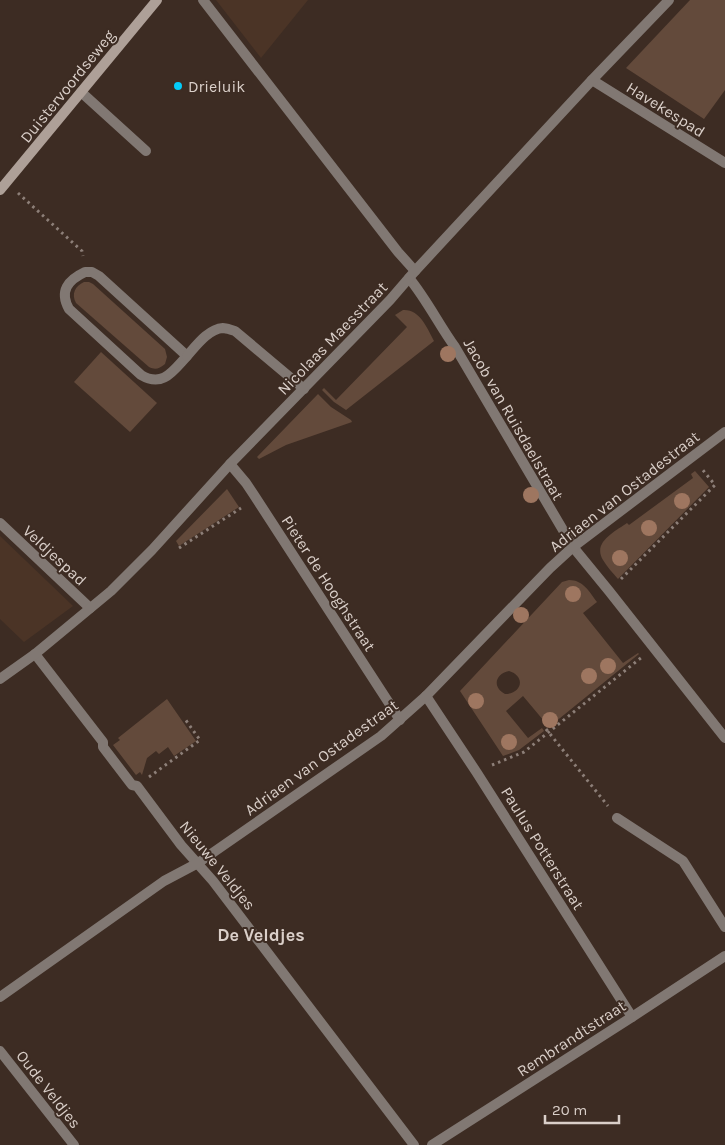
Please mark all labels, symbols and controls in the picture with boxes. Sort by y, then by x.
street label: Duistervoordseweg [16,26,119,147]
place label: Drieluik [188,77,245,96]
street label: Havekespad [623,78,709,141]
marker: Drieluik [172,80,184,92]
street label: Nicolaas Maesstraat [273,278,391,399]
street label: Jacob van Ruisdaelstraat [460,335,568,503]
street label: Adriaen van Ostadestraat [546,427,703,556]
street label: Pieter de Hooghstraat [278,512,380,655]
street label: Veldjespad [19,521,90,590]
street label: Adriaen van Ostadestraat [241,695,402,819]
street label: Paulus Potterstraat [497,783,588,913]
street label: Nieuwe Veldjes [176,817,259,914]
district label: De Veldjes [217,924,305,946]
street label: Rembrandtstraat [513,996,629,1081]
street label: Oude Veldjes [12,1046,85,1132]
scale bar [545,1092,619,1124]
text: 20 m [552,1101,587,1119]

